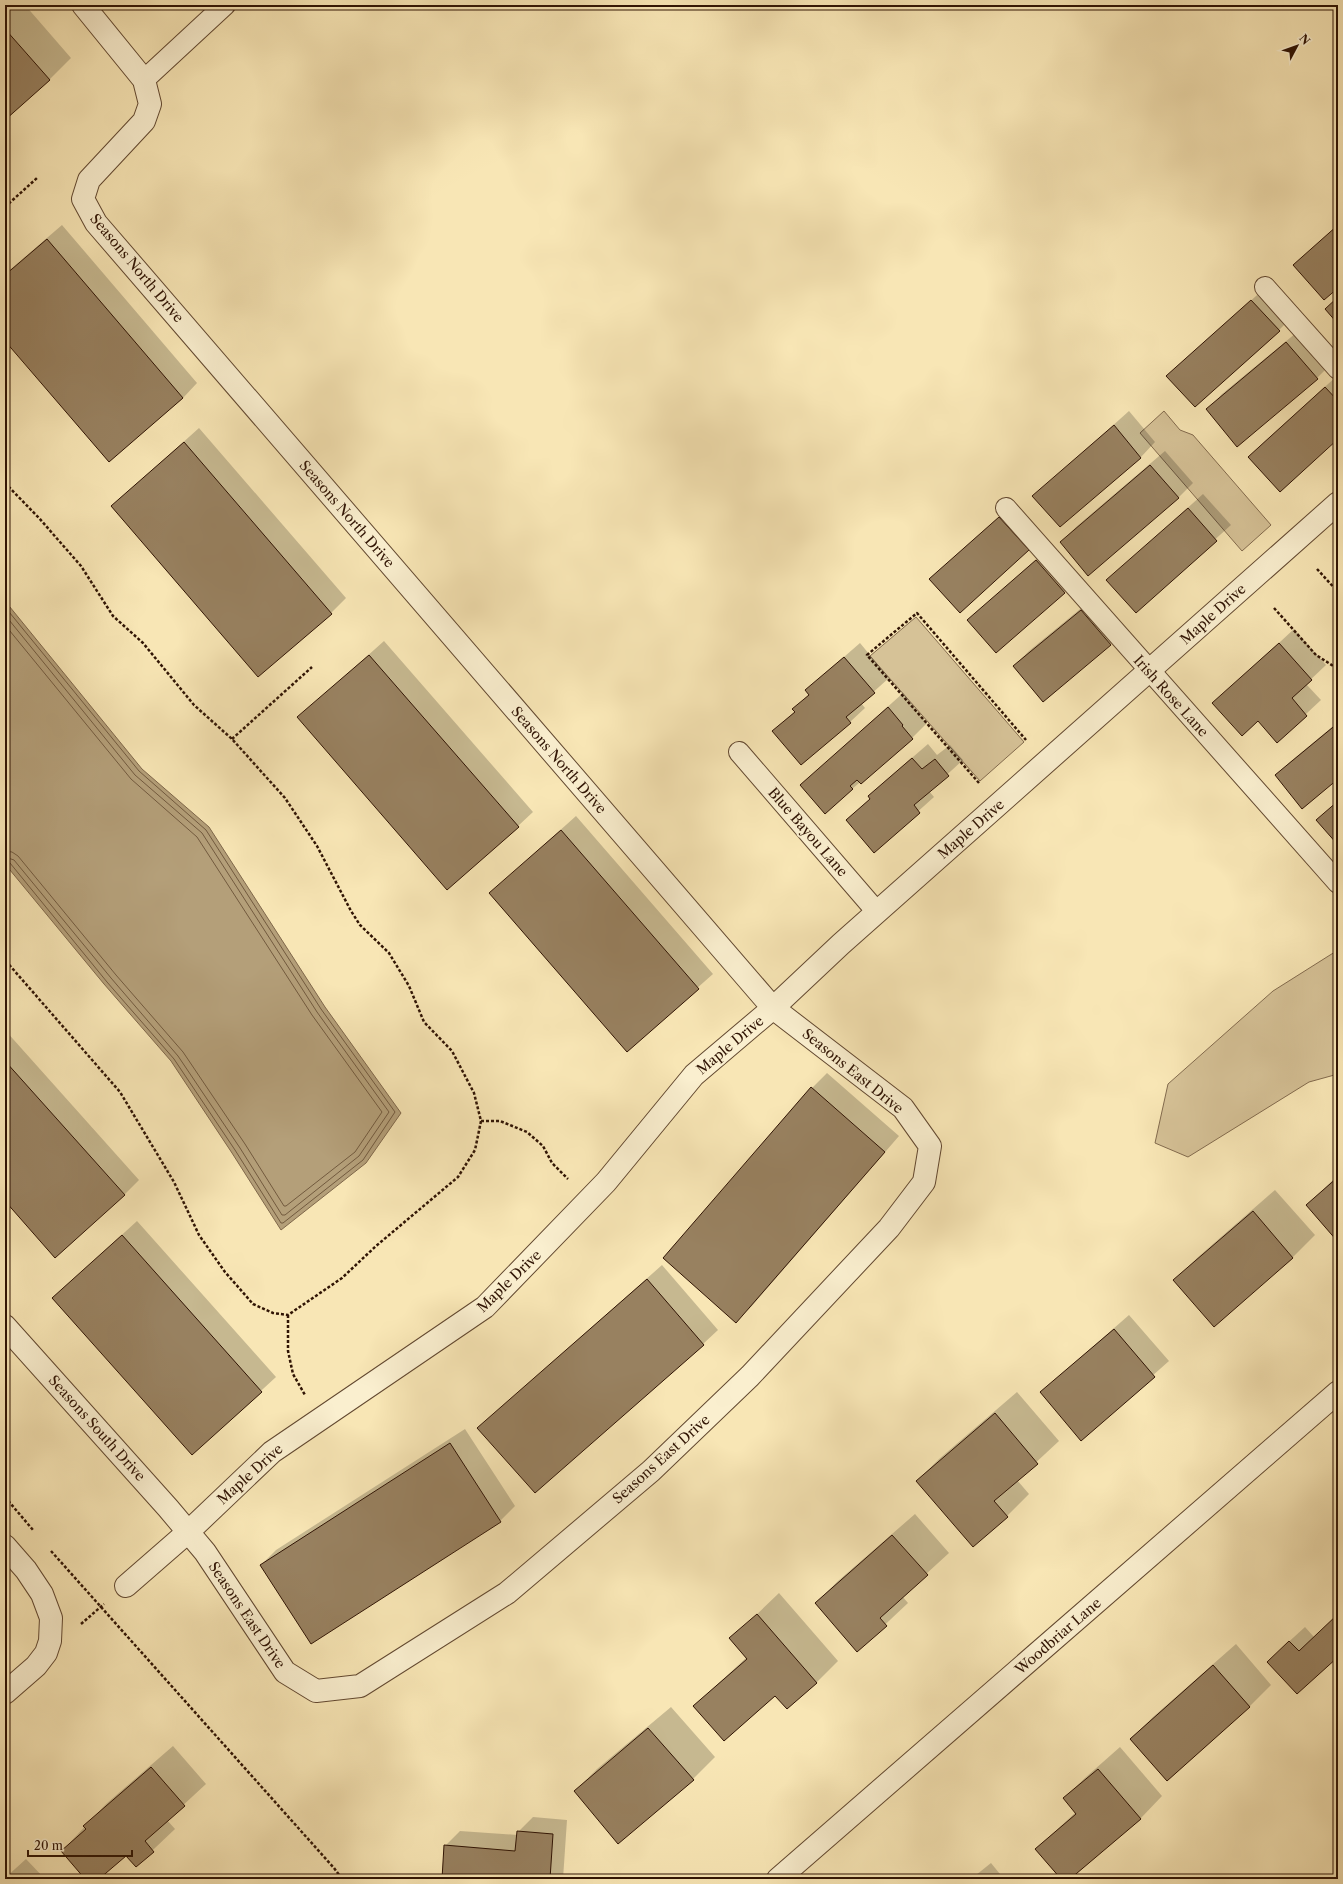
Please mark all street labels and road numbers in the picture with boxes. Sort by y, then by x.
street label: Seasons North Drive [86,210,188,326]
street label: Seasons North Drive [295,457,399,571]
street label: Maple Drive [1176,580,1250,648]
street label: Irish Rose Lane [1130,651,1212,741]
street label: Seasons North Drive [507,703,611,817]
street label: Blue Bayou Lane [764,784,852,880]
street label: Maple Drive [934,795,1008,863]
street label: Maple Drive [693,1012,767,1078]
street label: Seasons East Drive [799,1025,907,1117]
street label: Maple Drive [473,1246,545,1316]
street label: Seasons South Drive [45,1371,149,1485]
street label: Seasons East Drive [609,1410,714,1508]
street label: Maple Drive [213,1440,287,1508]
street label: Seasons East Drive [205,1558,289,1672]
street label: Woodbriar Lane [1010,1594,1105,1679]

